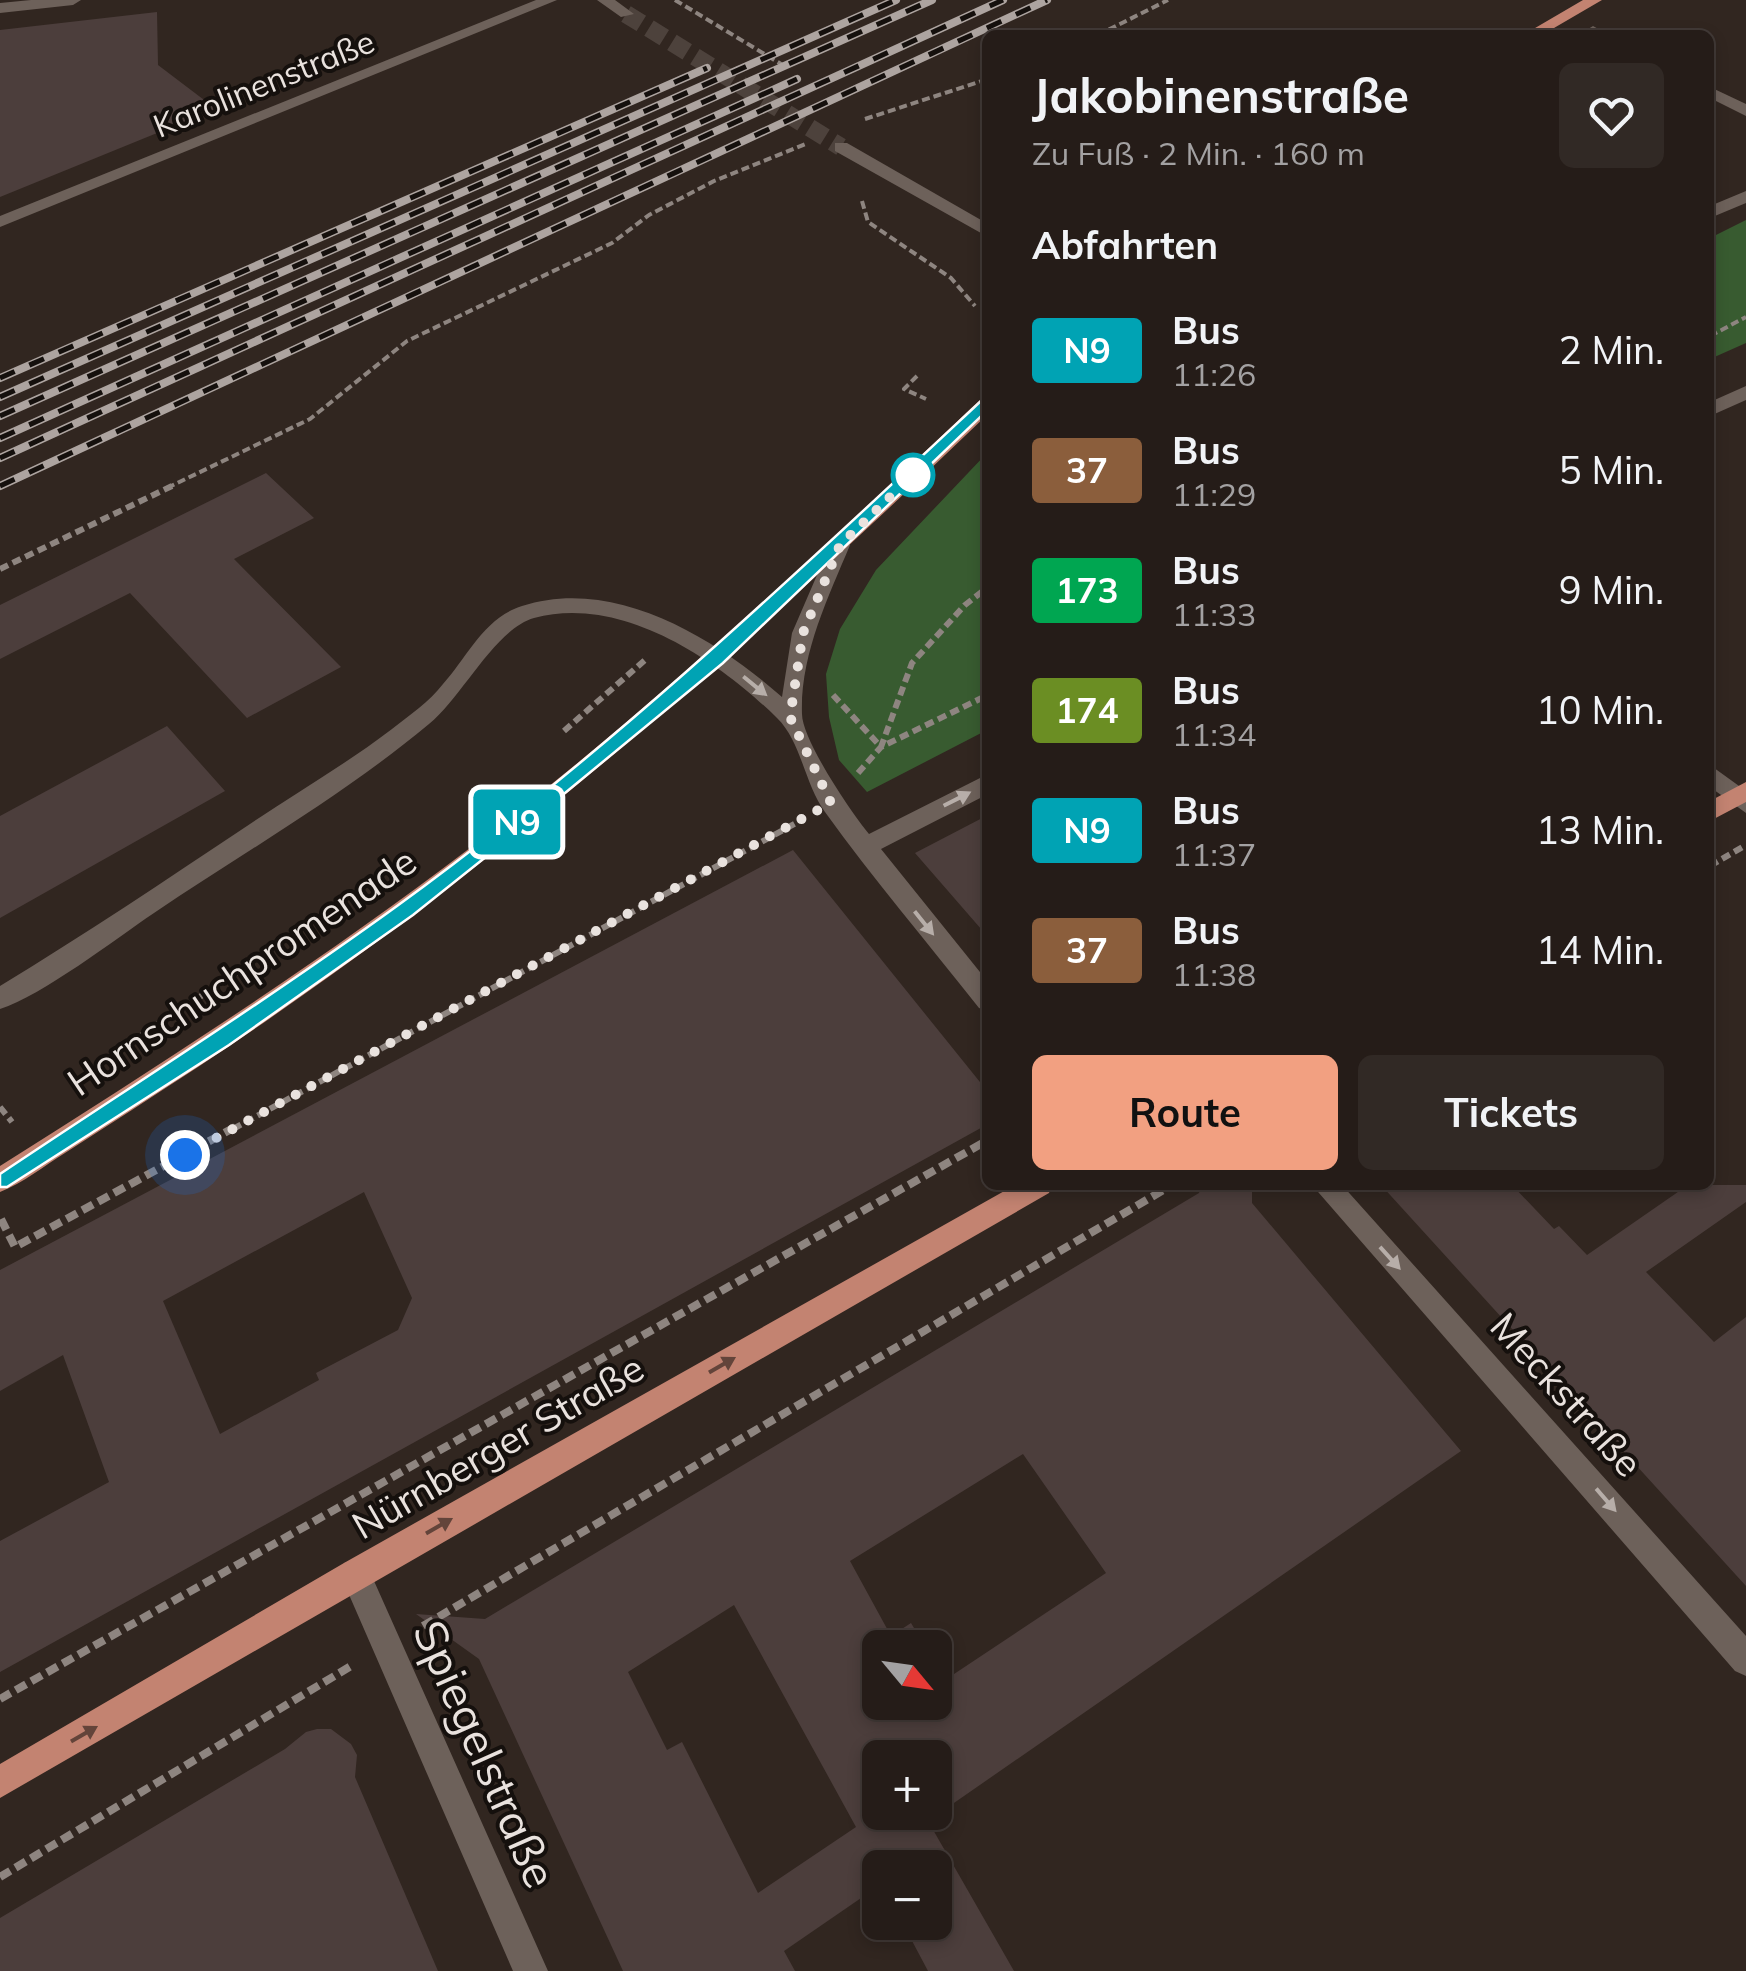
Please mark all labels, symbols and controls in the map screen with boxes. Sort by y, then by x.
street label: Karolinenstraße [147,21,380,146]
button: heart [1559,63,1664,168]
text: Jakobinenstraße [1032,65,1409,125]
text: Zu Fuß · 2 Min. · 160 m [1032,133,1365,173]
text: Abfahrten [1032,221,1218,269]
text: Bus [1172,306,1240,354]
text: 2 Min. [1559,326,1664,374]
text: N9 [1063,328,1111,372]
text: 11:26 [1172,354,1256,394]
text: Bus [1172,426,1240,474]
text: 5 Min. [1559,446,1664,494]
text: 37 [1066,448,1108,492]
unlabelled marker [892,454,934,496]
text: 11:29 [1172,474,1256,514]
text: Bus [1172,546,1240,594]
text: 9 Min. [1559,566,1664,614]
text: 173 [1055,568,1119,612]
text: 11:33 [1172,594,1256,634]
text: Bus [1172,666,1240,714]
one-way arrow [742,675,767,696]
text: 10 Min. [1536,686,1664,734]
text: 174 [1055,688,1119,732]
text: 11:34 [1172,714,1256,754]
text: Bus [1172,786,1240,834]
line badge: N9 [472,790,562,854]
one-way arrow [942,791,971,808]
text: N9 [493,800,541,844]
text: 13 Min. [1536,806,1664,854]
text: N9 [1063,808,1111,852]
text: 11:37 [1172,834,1256,874]
street label: Hornschuchpromenade [58,837,425,1106]
text: Bus [1172,906,1240,954]
one-way arrow [913,911,934,936]
text: 14 Min. [1536,926,1664,974]
text: 37 [1066,928,1108,972]
text: 11:38 [1172,954,1256,994]
button: Route [1032,1055,1338,1170]
button: Tickets [1358,1055,1664,1170]
your location [160,1130,210,1180]
one-way arrow [1378,1245,1400,1270]
street label: Meckstraße [1481,1302,1653,1486]
street label: Nürnberger Straße [343,1343,652,1549]
one-way arrow [708,1357,736,1375]
one-way arrow [1594,1488,1617,1512]
one-way arrow [425,1518,454,1535]
street label: Spiegelstraße [402,1611,570,1896]
north arrow [862,1630,952,1720]
map controls [862,1630,952,1940]
one-way arrow [70,1725,99,1742]
button: + [862,1740,952,1830]
button: − [862,1850,952,1940]

